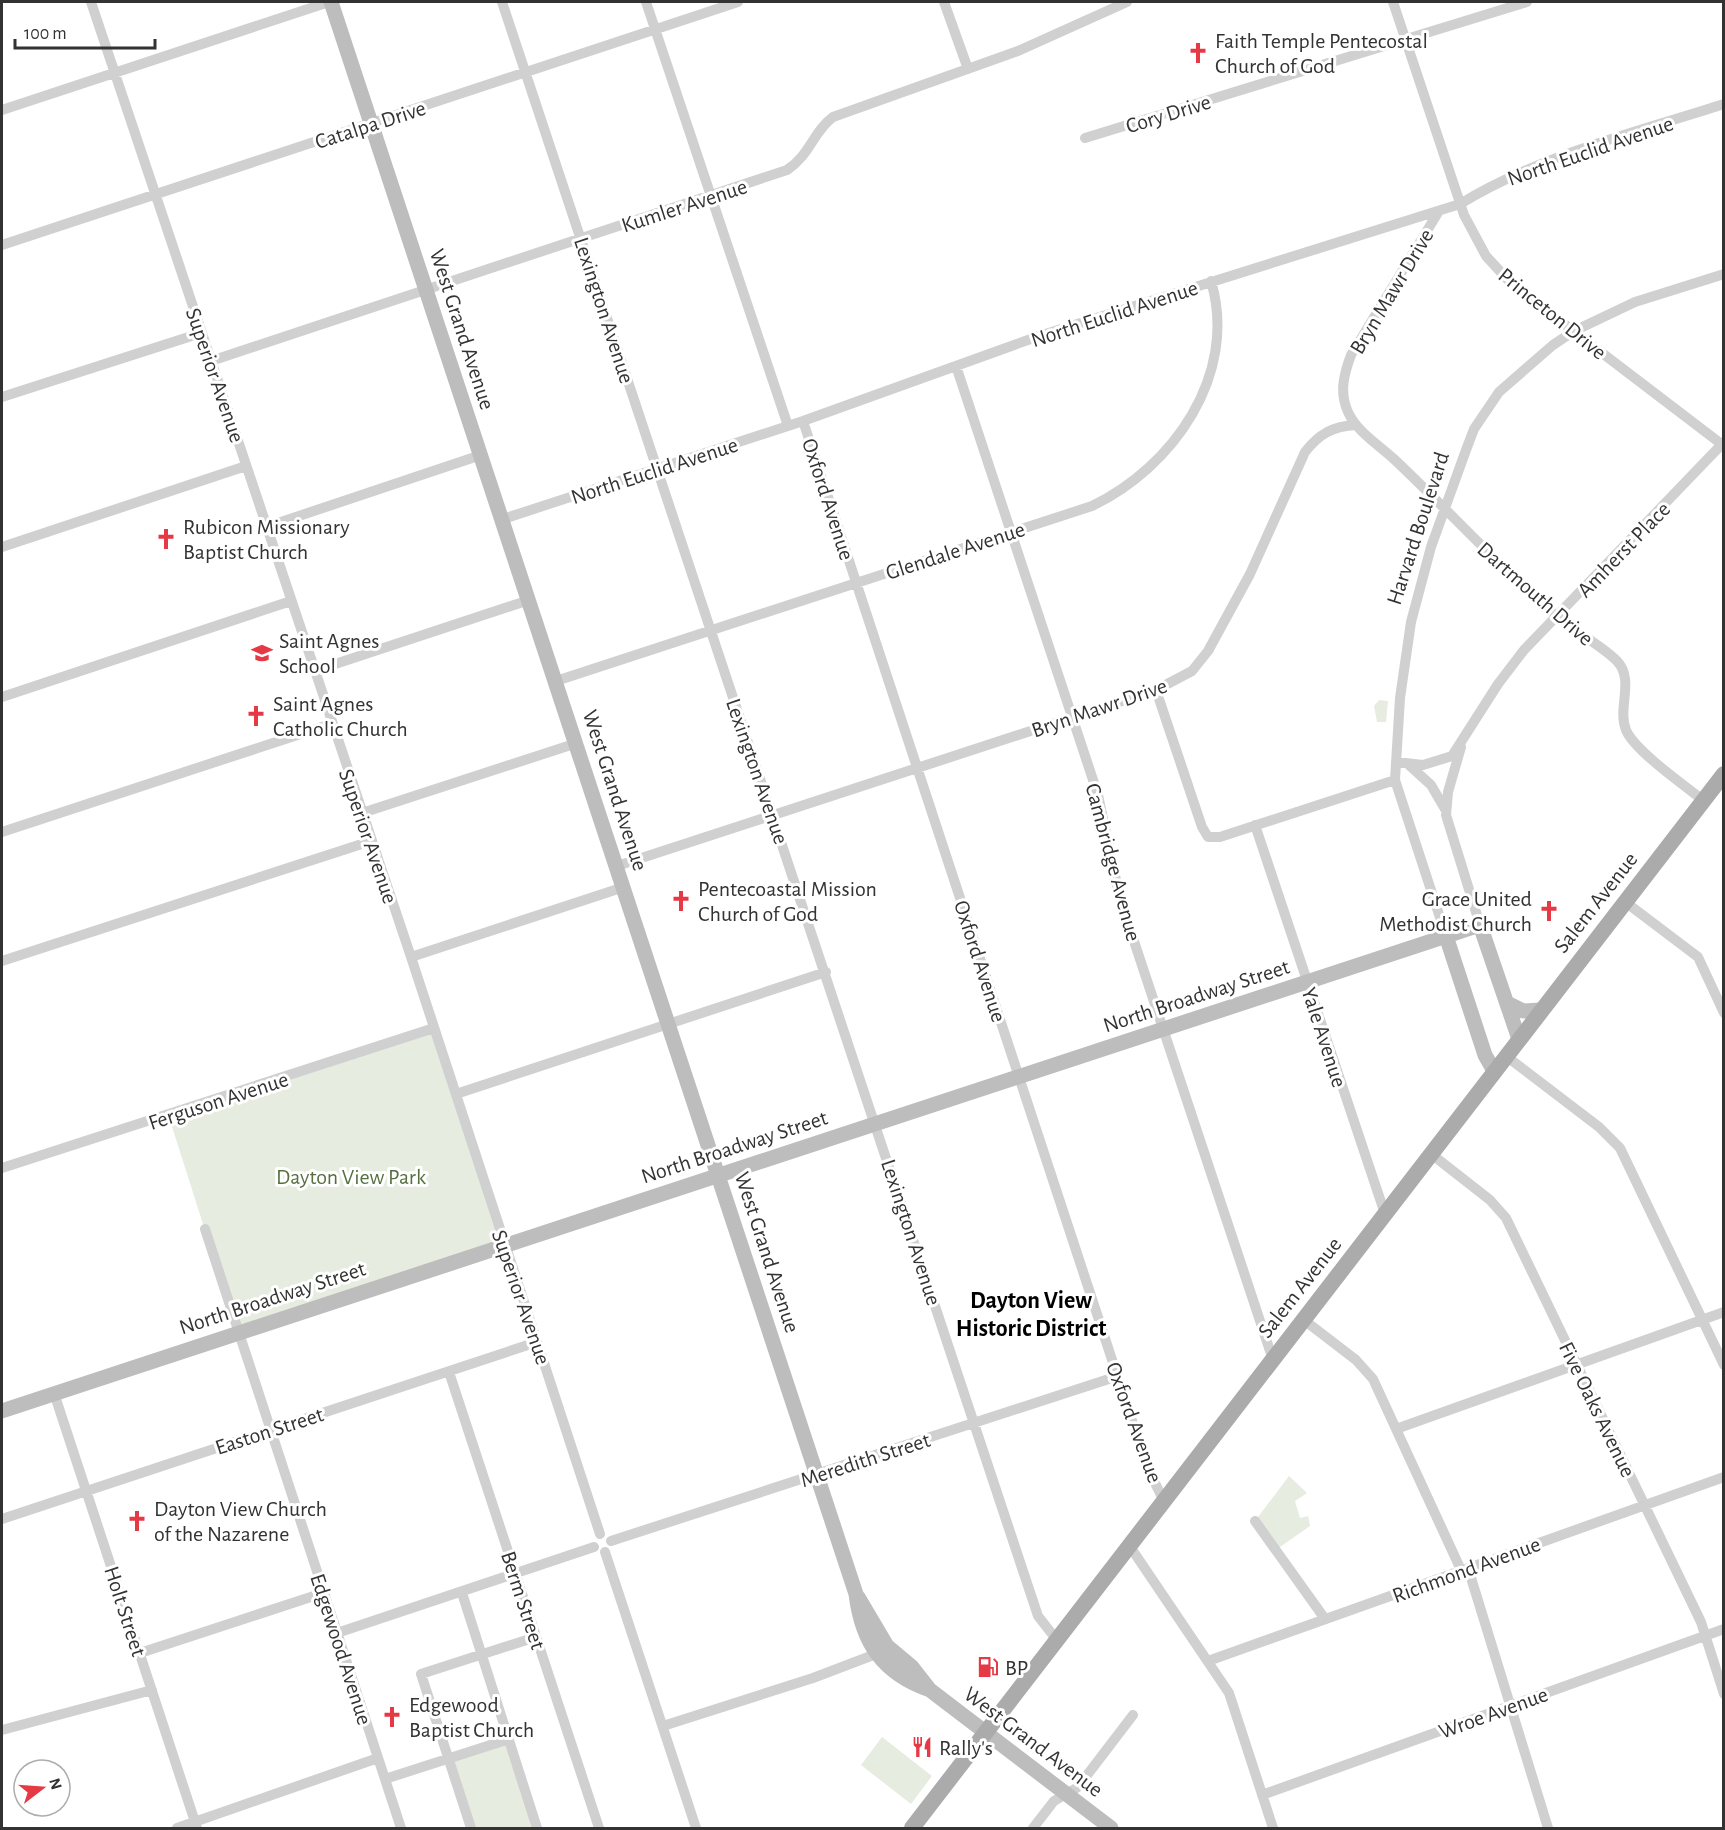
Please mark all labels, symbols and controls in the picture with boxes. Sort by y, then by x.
scale bar [15,12,154,50]
text: 100 m [24,25,67,43]
place label: Faith Temple Pentecostal Church of God [1215,30,1428,77]
church icon: Faith Temple Pentecostal Church of God [1186,41,1210,65]
street label: Cory Drive [1123,91,1213,137]
street label: Catalpa Drive [312,97,428,153]
street label: North Euclid Avenue [1504,112,1676,190]
street label: Kumler Avenue [619,175,750,237]
street label: Bryn Mawr Drive [1346,225,1438,358]
street label: Lexington Avenue [570,234,638,386]
street label: West Grand Avenue [426,246,498,412]
street label: Princeton Drive [1494,264,1610,364]
street label: North Euclid Avenue [1028,277,1201,351]
street label: Superior Avenue [182,305,248,445]
street label: North Euclid Avenue [568,434,741,508]
street label: Oxford Avenue [798,436,858,563]
street label: Harvard Boulevard [1383,449,1453,608]
street label: Amherst Place [1573,498,1674,602]
place label: Rubicon Missionary Baptist Church [183,516,350,563]
street label: Glendale Avenue [883,518,1028,584]
church icon: Rubicon Missionary Baptist Church [154,527,178,551]
street label: Dartmouth Drive [1473,538,1598,650]
place label: Saint Agnes School [279,630,380,677]
school or university icon: Saint Agnes School [250,641,274,665]
street label: Bryn Mawr Drive [1029,674,1170,741]
place label: Saint Agnes Catholic Church [273,693,408,740]
street label: Lexington Avenue [722,696,792,847]
church icon: Saint Agnes Catholic Church [244,704,268,728]
street label: West Grand Avenue [579,707,651,873]
street label: Superior Avenue [335,766,401,906]
street label: Cambridge Avenue [1081,781,1145,944]
street label: Salem Avenue [1550,848,1642,957]
place label: Pentecoastal Mission Church of God [698,878,877,925]
place label: Grace United Methodist Church [1379,888,1532,935]
church icon: Pentecoastal Mission Church of God [669,889,693,913]
street label: Oxford Avenue [950,898,1010,1025]
church icon: Grace United Methodist Church [1537,899,1561,923]
street label: North Broadway Street [1100,955,1292,1036]
street label: Yale Avenue [1298,985,1351,1090]
street label: Ferguson Avenue [146,1068,291,1134]
street label: North Broadway Street [638,1106,830,1187]
street label: Lexington Avenue [877,1156,945,1308]
park label: Dayton View Park [276,1166,426,1188]
street label: West Grand Avenue [731,1169,803,1335]
street label: Superior Avenue [488,1227,554,1367]
street label: Salem Avenue [1254,1233,1346,1342]
street label: North Broadway Street [176,1257,368,1338]
district label: Dayton View Historic District [956,1289,1106,1341]
street label: Five Oaks Avenue [1555,1338,1639,1481]
street label: Oxford Avenue [1102,1359,1166,1486]
street label: Easton Street [212,1403,326,1459]
street label: Meredith Street [798,1429,933,1491]
place label: Dayton View Church of the Nazarene [154,1498,327,1545]
church icon: Dayton View Church of the Nazarene [125,1509,149,1533]
street label: Richmond Avenue [1389,1533,1543,1607]
street label: Berm Street [497,1548,549,1652]
street label: Holt Street [100,1564,150,1659]
street label: Edgewood Avenue [306,1571,376,1728]
fuel station icon: BP [976,1655,1000,1679]
place label: BP [1005,1657,1028,1679]
street label: West Grand Avenue [960,1683,1107,1801]
street label: Wroe Avenue [1436,1683,1551,1743]
place label: Edgewood Baptist Church [409,1694,534,1741]
church icon: Edgewood Baptist Church [380,1705,404,1729]
restaurant icon: Rally's [910,1735,934,1759]
place label: Rally's [939,1737,993,1759]
north arrow [12,1758,72,1818]
text: N [46,1776,65,1792]

